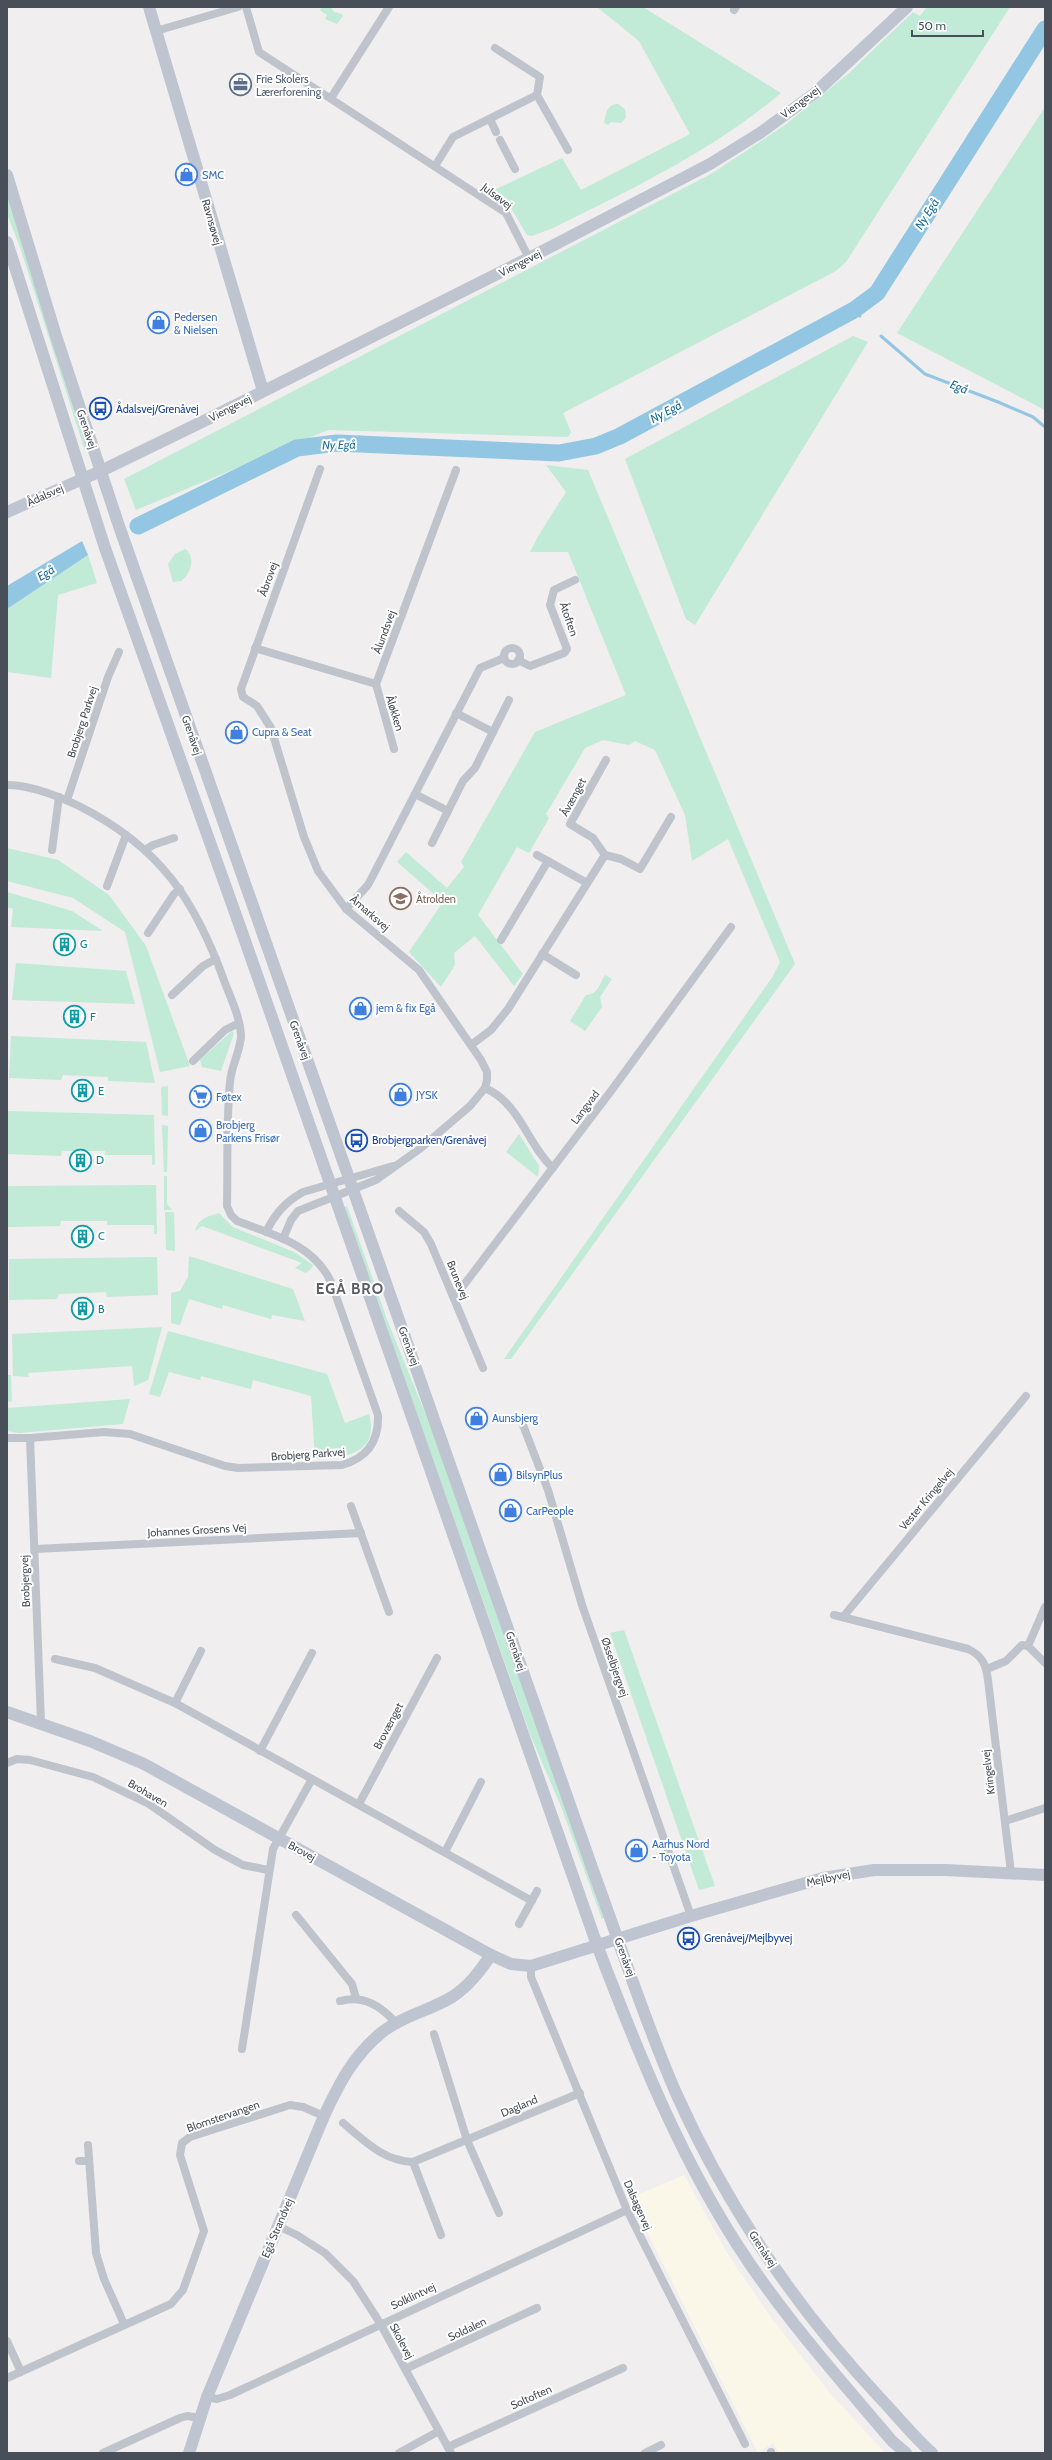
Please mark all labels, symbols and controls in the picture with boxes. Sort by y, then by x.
scale bar [912,12,983,38]
text: 50 m [918,18,946,33]
office icon: Frie Skolers Lærerforening [228,72,254,98]
place label: Frie Skolers Lærerforening [256,72,322,99]
street label: Viengevej [778,83,822,121]
shop icon: SMC [174,162,200,188]
place label: SMC [202,168,224,182]
street label: Julsøvej [478,179,515,212]
water label: Ny Egå [911,195,942,232]
street label: Ravnsøvej [199,197,225,247]
street label: Viengevej [496,246,544,280]
shop icon: Pedersen & Nielsen [146,310,172,336]
place label: Pedersen & Nielsen [174,310,218,337]
water label: Egå [948,376,970,397]
street label: Viengevej [206,391,254,425]
bus stop icon: Ådalsvej/Grenåvej [87,396,113,422]
water label: Ny Egå [647,397,684,426]
place label: Ådalsvej/Grenåvej [116,401,199,416]
street label: Grenåvej [74,407,100,451]
water label: Ny Egå [322,436,356,453]
street label: Ådalsvej [24,480,65,509]
street label: Åbrovej [254,560,281,598]
water label: Egå [34,561,57,584]
street label: Åtoften [557,600,582,638]
street label: Ålundsvej [369,608,398,656]
street label: Brobjerg Parkvej [64,684,100,760]
street label: Åløkken [383,693,408,733]
street label: Grenåvej [179,713,205,757]
shop icon: Cupra & Seat [223,719,249,745]
place label: Cupra & Seat [252,725,312,739]
street label: Åvænget [556,775,589,819]
school or university icon: Åtrolden [388,886,414,912]
street label: Åmarksvej [347,891,393,934]
place label: Åtrolden [416,891,456,906]
building icon: G [51,931,77,957]
place label: G [80,937,87,951]
shop icon: jem & fix Egå [347,995,373,1021]
place label: jem & fix Egå [375,1001,436,1015]
building icon: F [61,1004,87,1030]
place label: F [90,1010,96,1024]
street label: Grenåvej [286,1018,314,1062]
building icon: E [69,1078,95,1104]
shop icon: JYSK [388,1082,414,1108]
place label: E [98,1084,104,1098]
supermarket icon: Føtex [188,1084,214,1110]
street label: Langvad [568,1087,602,1127]
place label: JYSK [415,1088,438,1102]
place label: Føtex [216,1090,242,1104]
shop icon: Brobjerg Parkens Frisør [187,1118,213,1144]
place label: Brobjerg Parkens Frisør [216,1118,280,1145]
bus stop icon: Brobjergparken/Grenåvej [343,1127,369,1153]
place label: Brobjergparken/Grenåvej [372,1133,486,1147]
building icon: D [68,1147,94,1173]
place label: D [96,1153,104,1167]
building icon: C [69,1223,95,1249]
place label: C [98,1229,105,1243]
street label: Brunevej [444,1258,472,1302]
district label: EGÅ BRO [316,1279,384,1298]
building icon: B [69,1296,95,1322]
place label: B [98,1302,105,1316]
street label: Grenåvej [395,1324,423,1368]
shop icon: Aunsbjerg [463,1405,489,1431]
place label: Aunsbjerg [492,1411,539,1425]
street label: Brobjerg Parkvej [270,1444,346,1464]
shop icon: BilsynPlus [487,1462,513,1488]
street label: Vester Kringelvej [896,1465,956,1533]
place label: BilsynPlus [516,1468,563,1482]
shop icon: CarPeople [498,1498,524,1524]
place label: CarPeople [526,1504,574,1518]
street label: Johannes Grosens Vej [146,1520,247,1540]
street label: Brobjergvej [17,1555,33,1607]
street label: Grenåvej [503,1629,529,1673]
street label: Øsselbjergvej [598,1635,632,1699]
street label: Brovænget [370,1700,406,1752]
street label: Kringelvej [978,1749,998,1795]
street label: Brohaven [125,1776,171,1810]
shop icon: Aarhus Nord - Toyota [623,1837,649,1863]
place label: Aarhus Nord - Toyota [652,1837,709,1864]
street label: Brovej [286,1838,318,1864]
street label: Mejlbyvej [805,1867,851,1889]
bus stop icon: Grenåvej/Mejlbyvej [676,1925,702,1951]
place label: Grenåvej/Mejlbyvej [704,1931,792,1945]
street label: Grenåvej [611,1935,639,1979]
street label: Dagland [498,2092,540,2120]
street label: Blomstervangen [185,2097,261,2135]
street label: Dalsagervej [621,2178,655,2232]
street label: Egå Strandvej [258,2196,296,2260]
street label: Grenåvej [746,2228,780,2270]
street label: Solklintvej [388,2280,438,2312]
street label: Soldalen [446,2314,488,2344]
street label: Skolevej [387,2321,417,2361]
street label: Soltoften [508,2382,554,2412]

